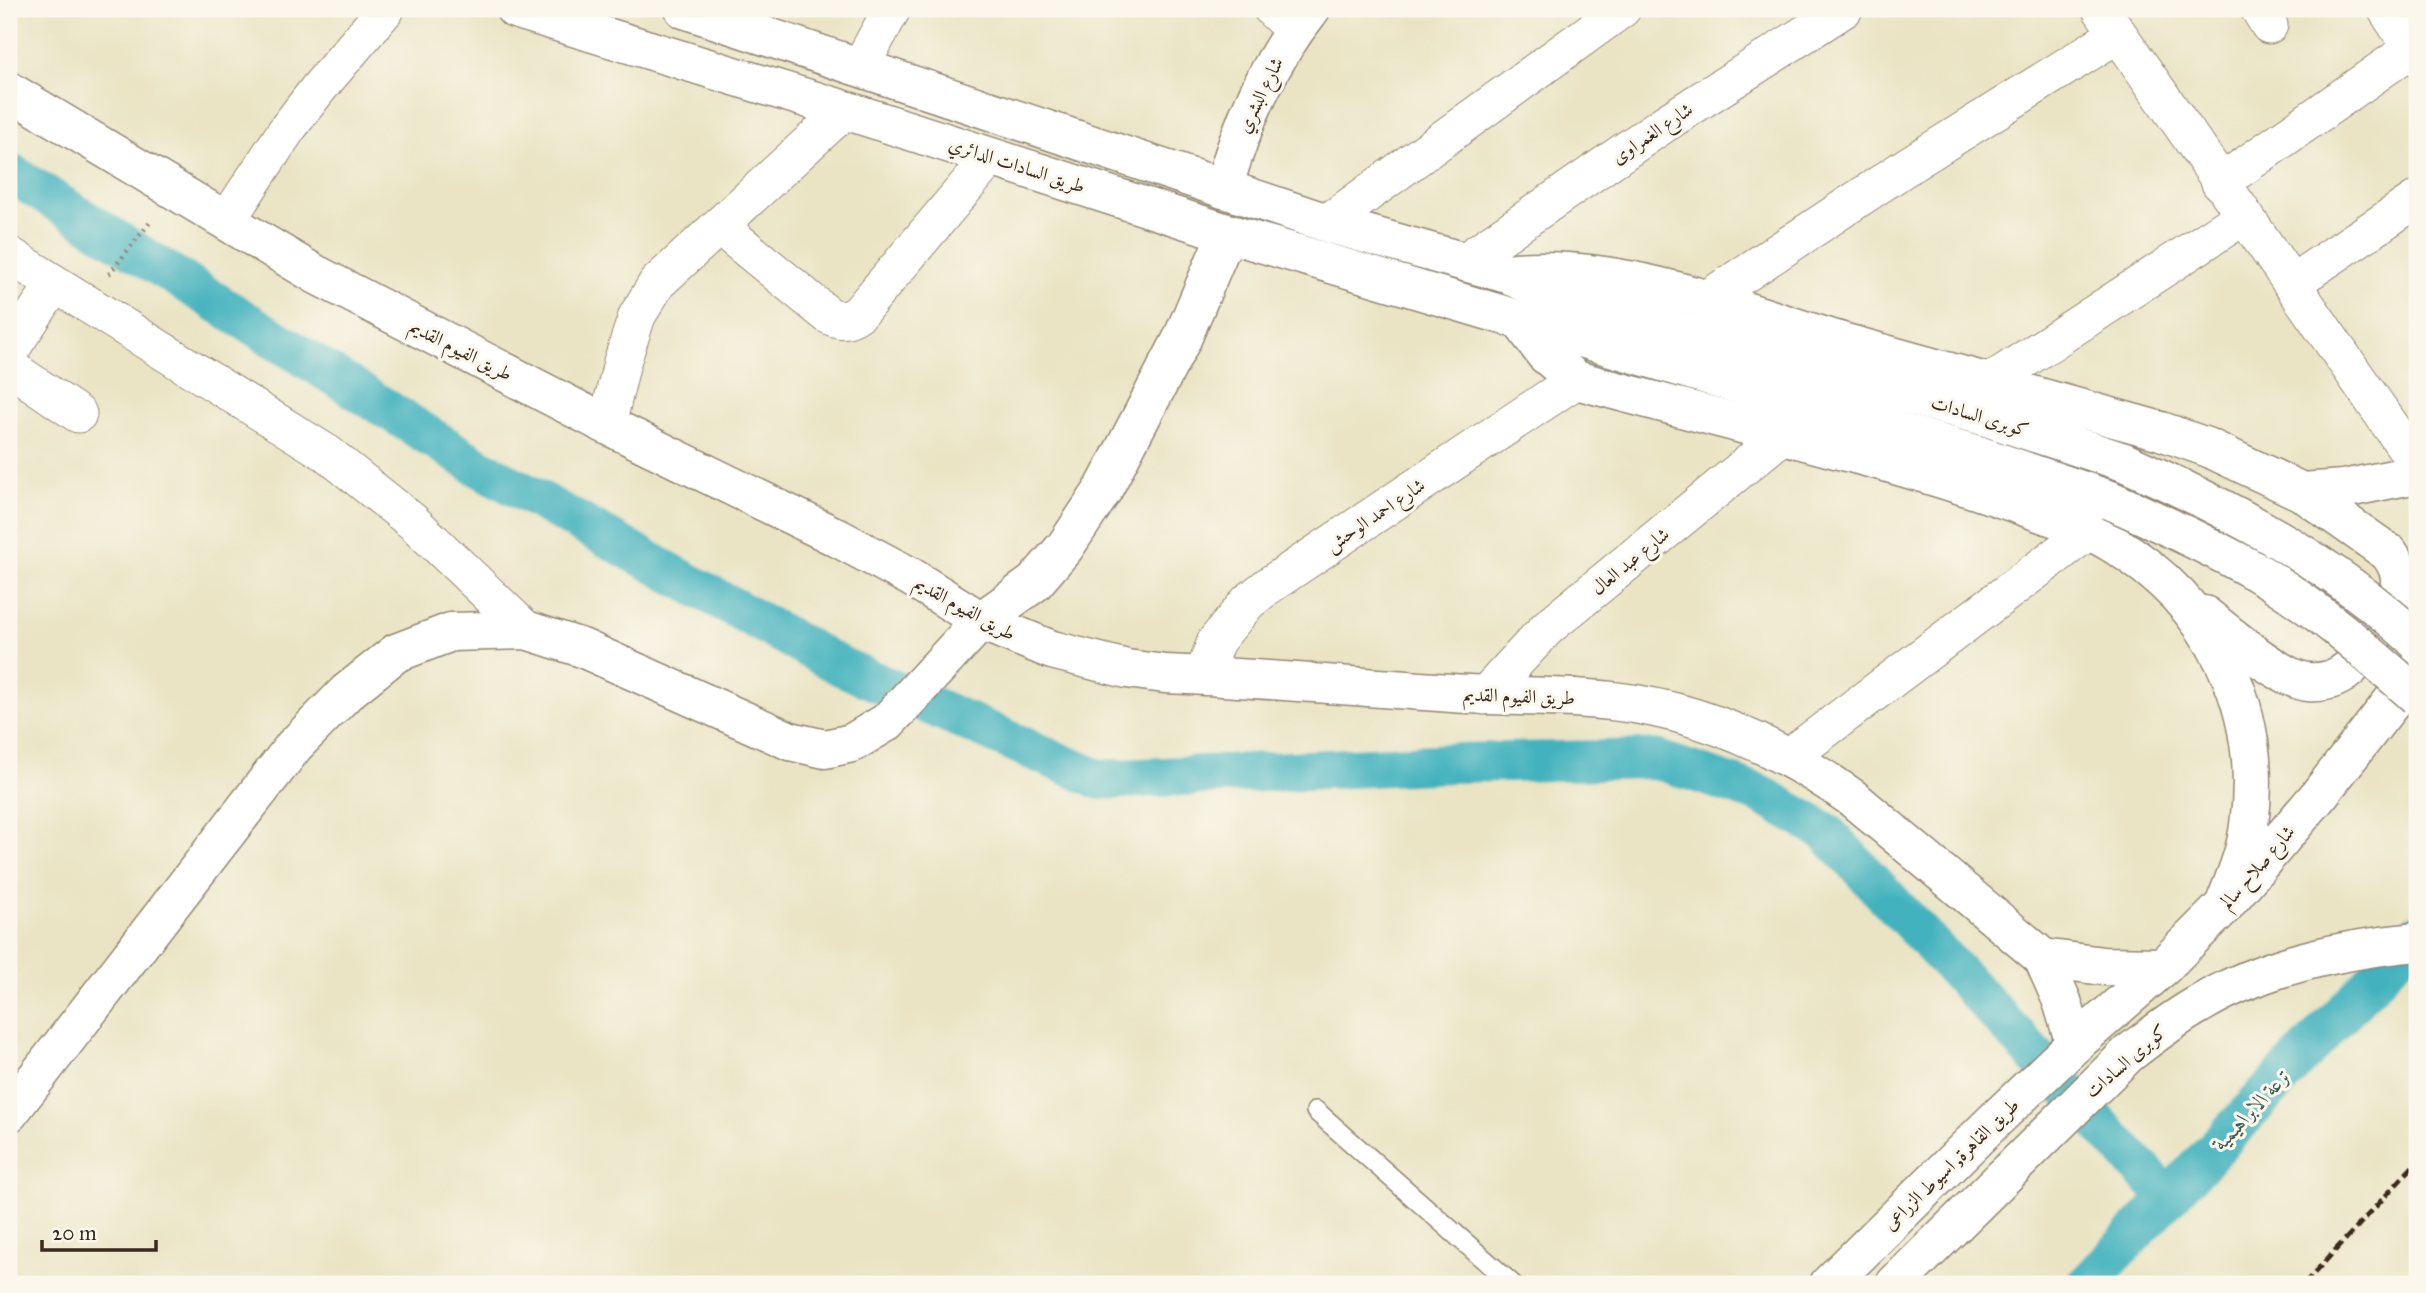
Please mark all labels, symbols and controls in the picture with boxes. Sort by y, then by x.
street label: شارع البشري [1232,53,1292,138]
street label: شارع الغمراوى [1607,97,1699,172]
street label: طريق السادات الدائري [945,132,1088,202]
street label: طريق الفيوم القديم [404,314,516,390]
street label: كوبرى السادات [1928,390,2032,443]
street label: شارع احمد الوحش [1321,473,1431,560]
street label: شارع عبد العال [1586,522,1676,603]
street label: طريق الفيوم القديم [908,571,1020,650]
street label: طريق الفيوم القديم [1462,683,1575,714]
street label: شارع صلاح سالم [2214,820,2304,918]
street label: كوبرى السادات [2080,1019,2172,1104]
water label: ترعة الابراهيمية [2206,1062,2297,1157]
street label: طريق القاهرة, اسيوط الزراعى [1878,1093,2024,1236]
scale bar [42,1209,156,1253]
text: 20 m [52,1220,97,1246]

